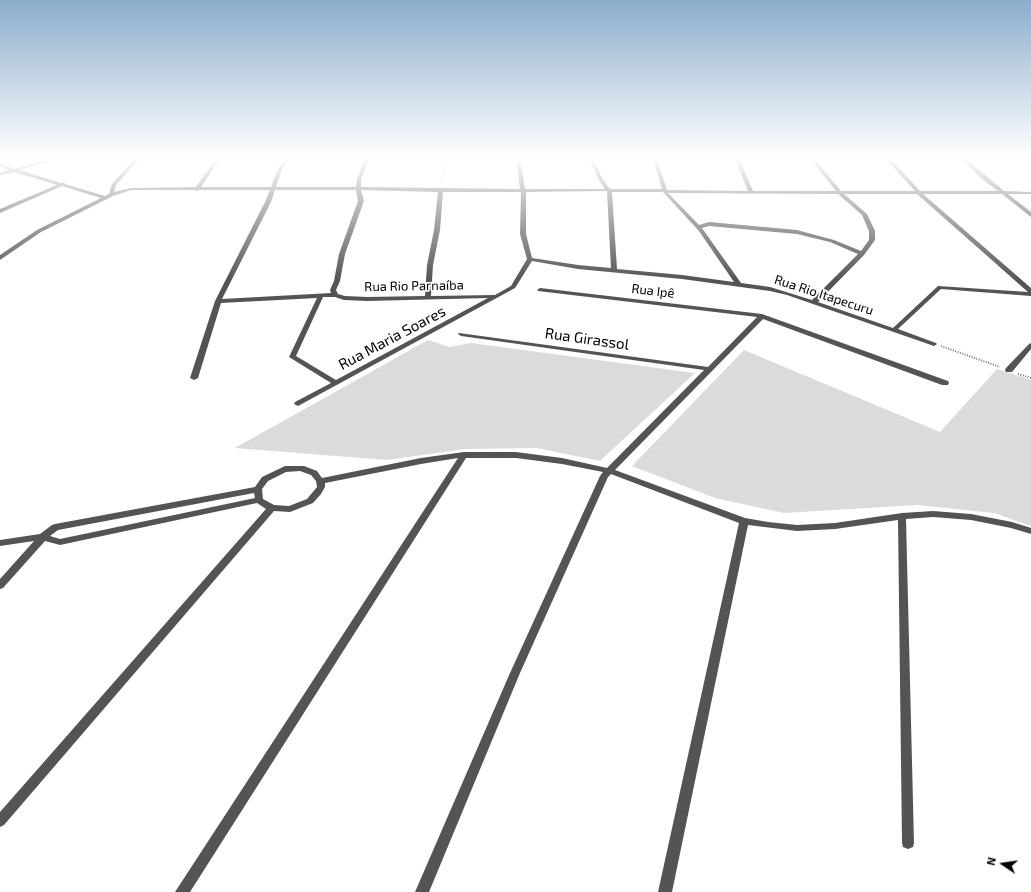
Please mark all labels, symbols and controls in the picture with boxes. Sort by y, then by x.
street label: Rua Rio Itapecuru [772,272,876,318]
street label: Rua Rio Parnaíba [364,277,464,295]
street label: Rua Ipê [631,281,675,301]
street label: Rua Maria Soares [335,302,449,374]
street label: Rua Girassol [544,324,630,354]
north arrow [983,844,1023,884]
text: N [984,856,998,867]

